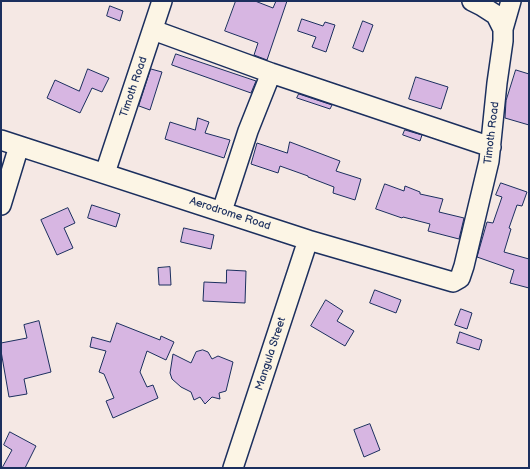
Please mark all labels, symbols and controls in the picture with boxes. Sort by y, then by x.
street label: Timoth Road [118,55,150,119]
street label: Timoth Road [482,101,502,165]
street label: Aerodrome Road [188,195,272,233]
street label: Mangula Street [253,316,289,392]

